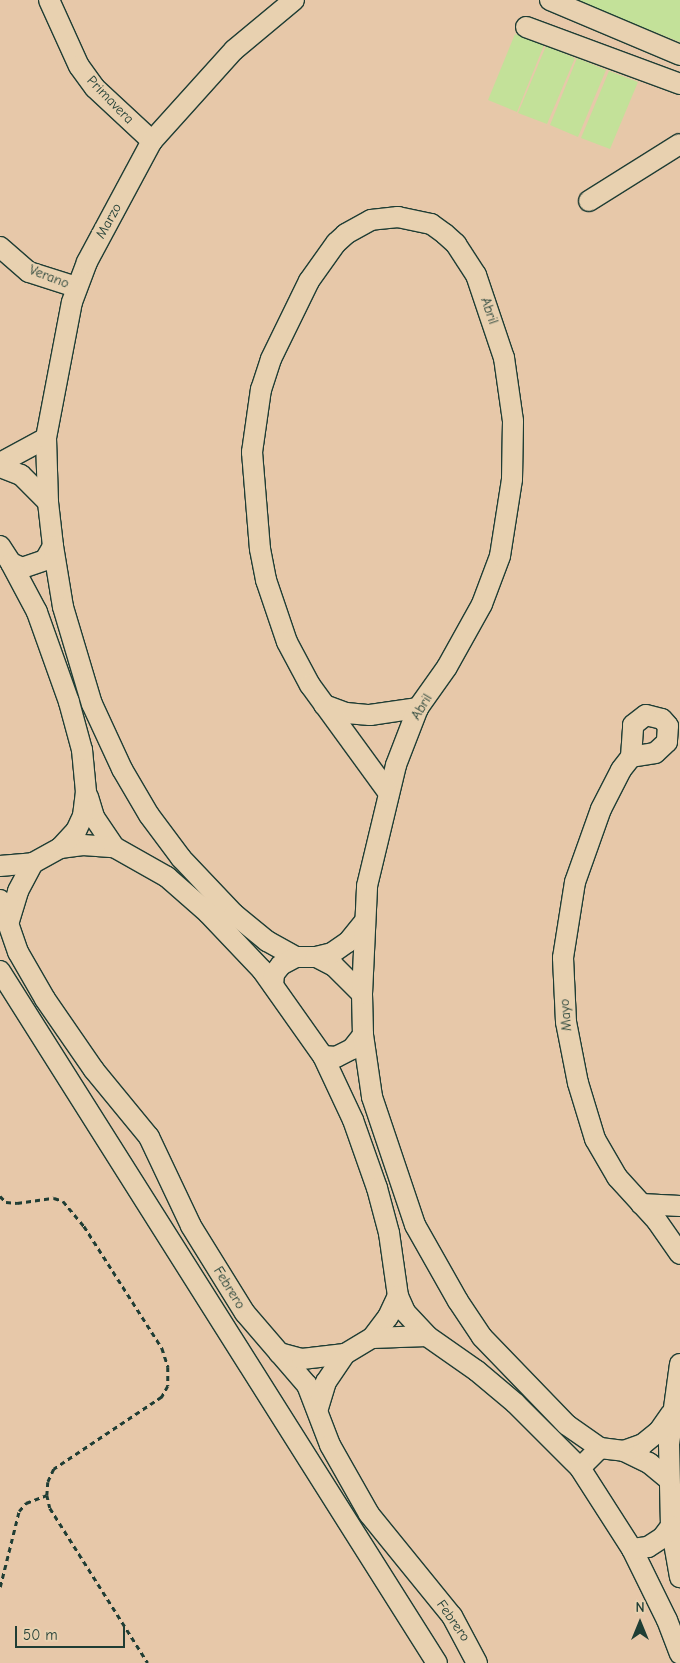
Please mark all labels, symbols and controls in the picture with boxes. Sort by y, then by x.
street label: Primavera [83,72,137,128]
street label: Marzo [93,200,125,242]
street label: Verano [27,262,71,292]
street label: Abril [477,295,501,327]
street label: Abril [408,691,436,723]
street label: Mayo [556,998,576,1032]
street label: Febrero [209,1264,249,1312]
street label: Febrero [433,1597,473,1645]
north arrow [615,1598,665,1648]
text: N [635,1599,645,1616]
scale bar [18,1616,128,1648]
text: 50 m [23,1626,58,1644]

